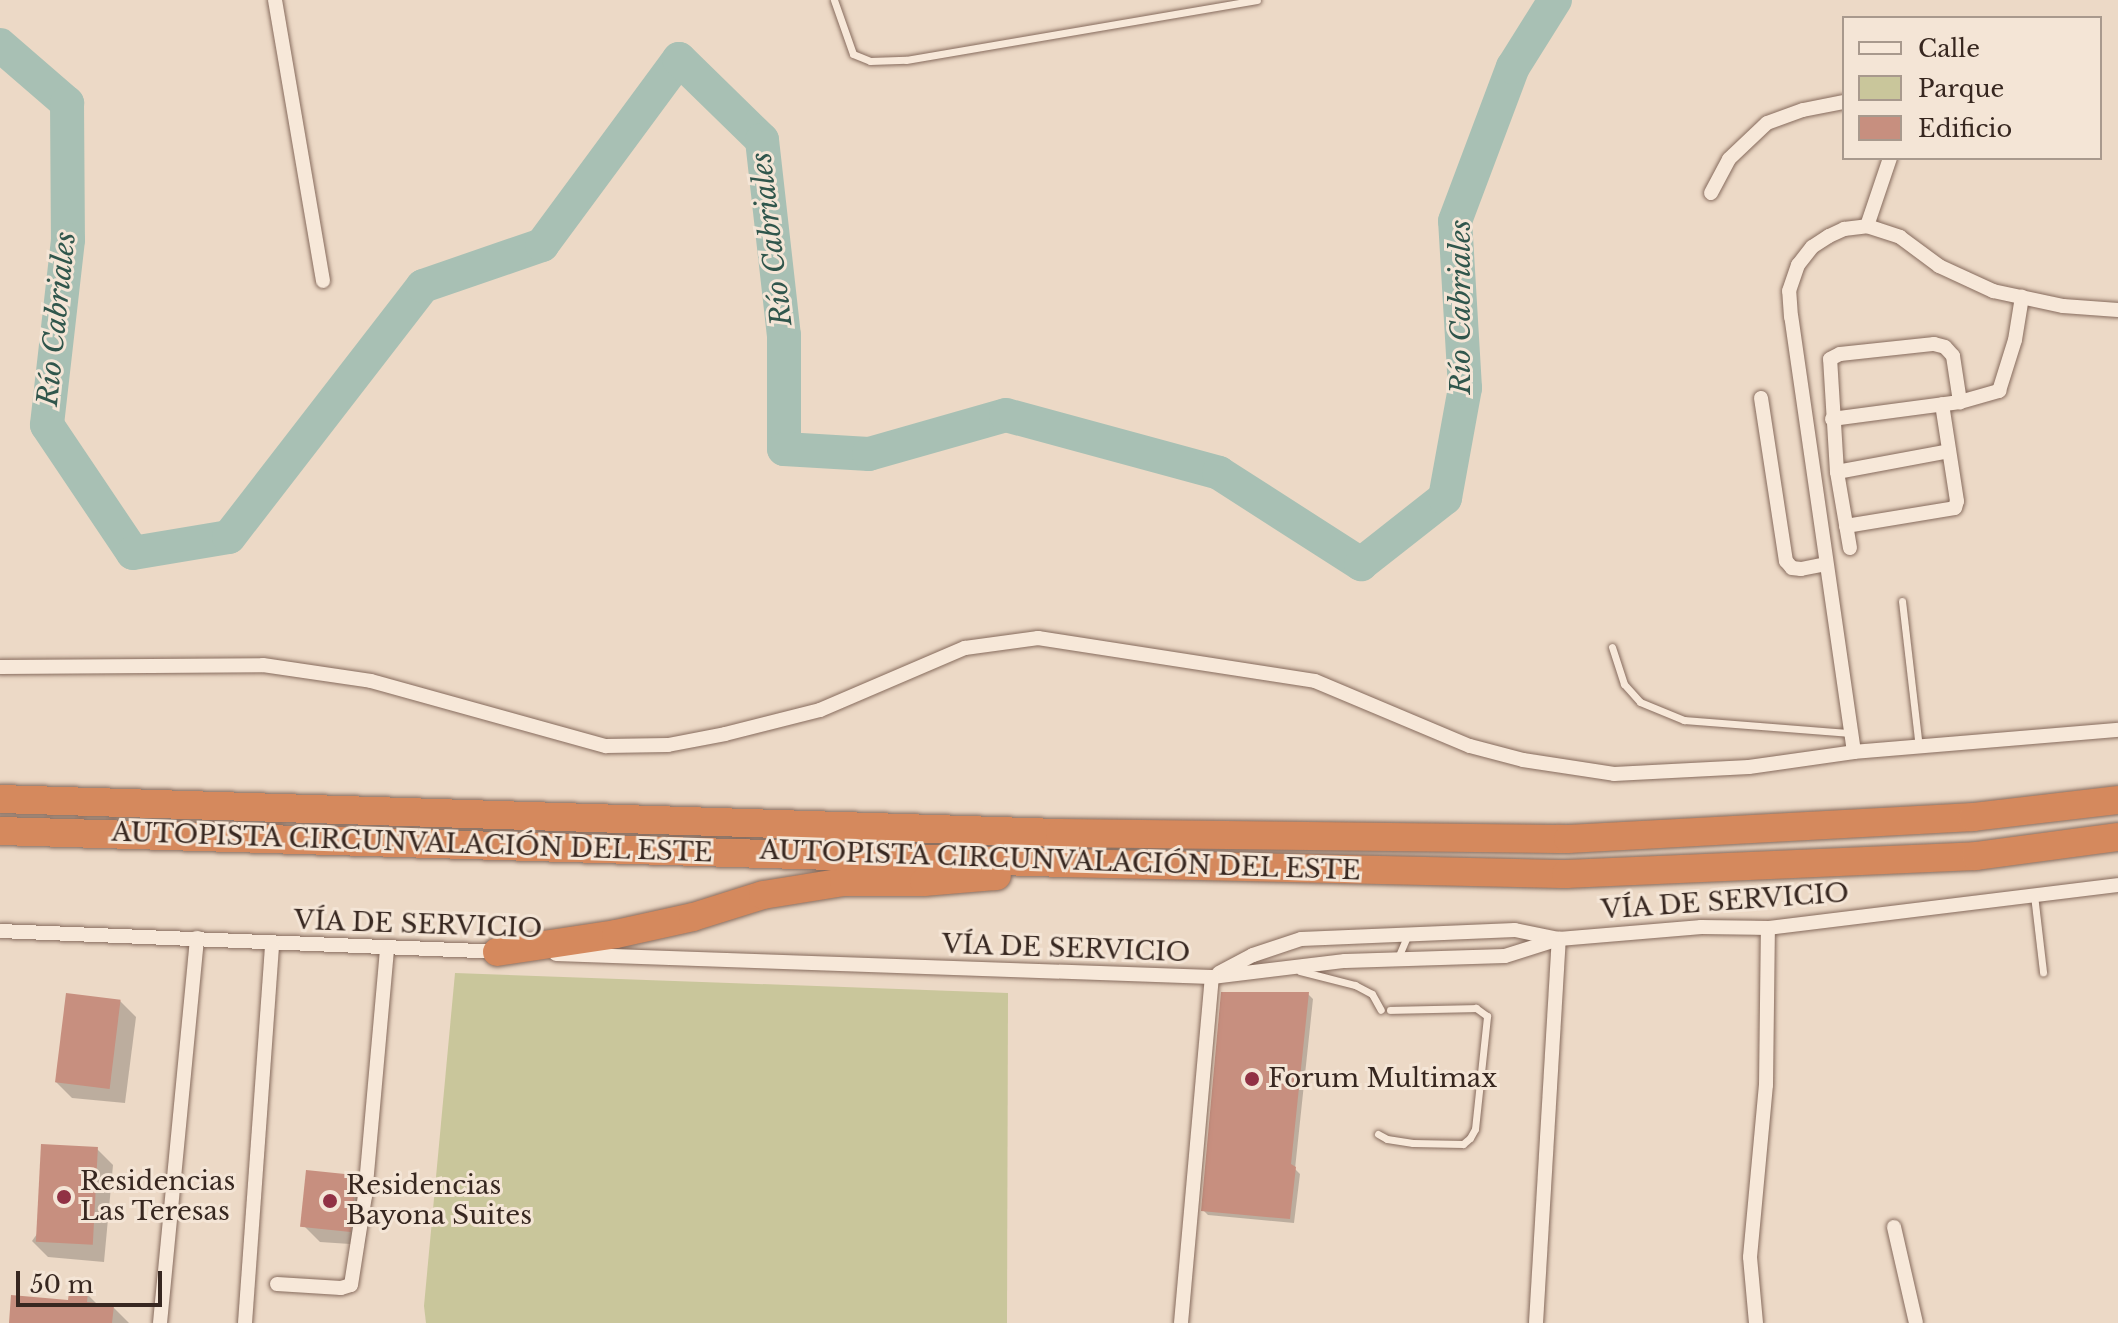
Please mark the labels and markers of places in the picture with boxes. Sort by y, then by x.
place label: Forum Multimax [1268,1063,1497,1095]
marker: Forum Multimax [1243,1070,1261,1088]
place label: Residencias Las Teresas [80,1166,235,1228]
place label: Residencias Bayona Suites [346,1170,532,1232]
marker: Residencias Las Teresas [55,1188,73,1206]
marker: Residencias Bayona Suites [321,1192,339,1210]

